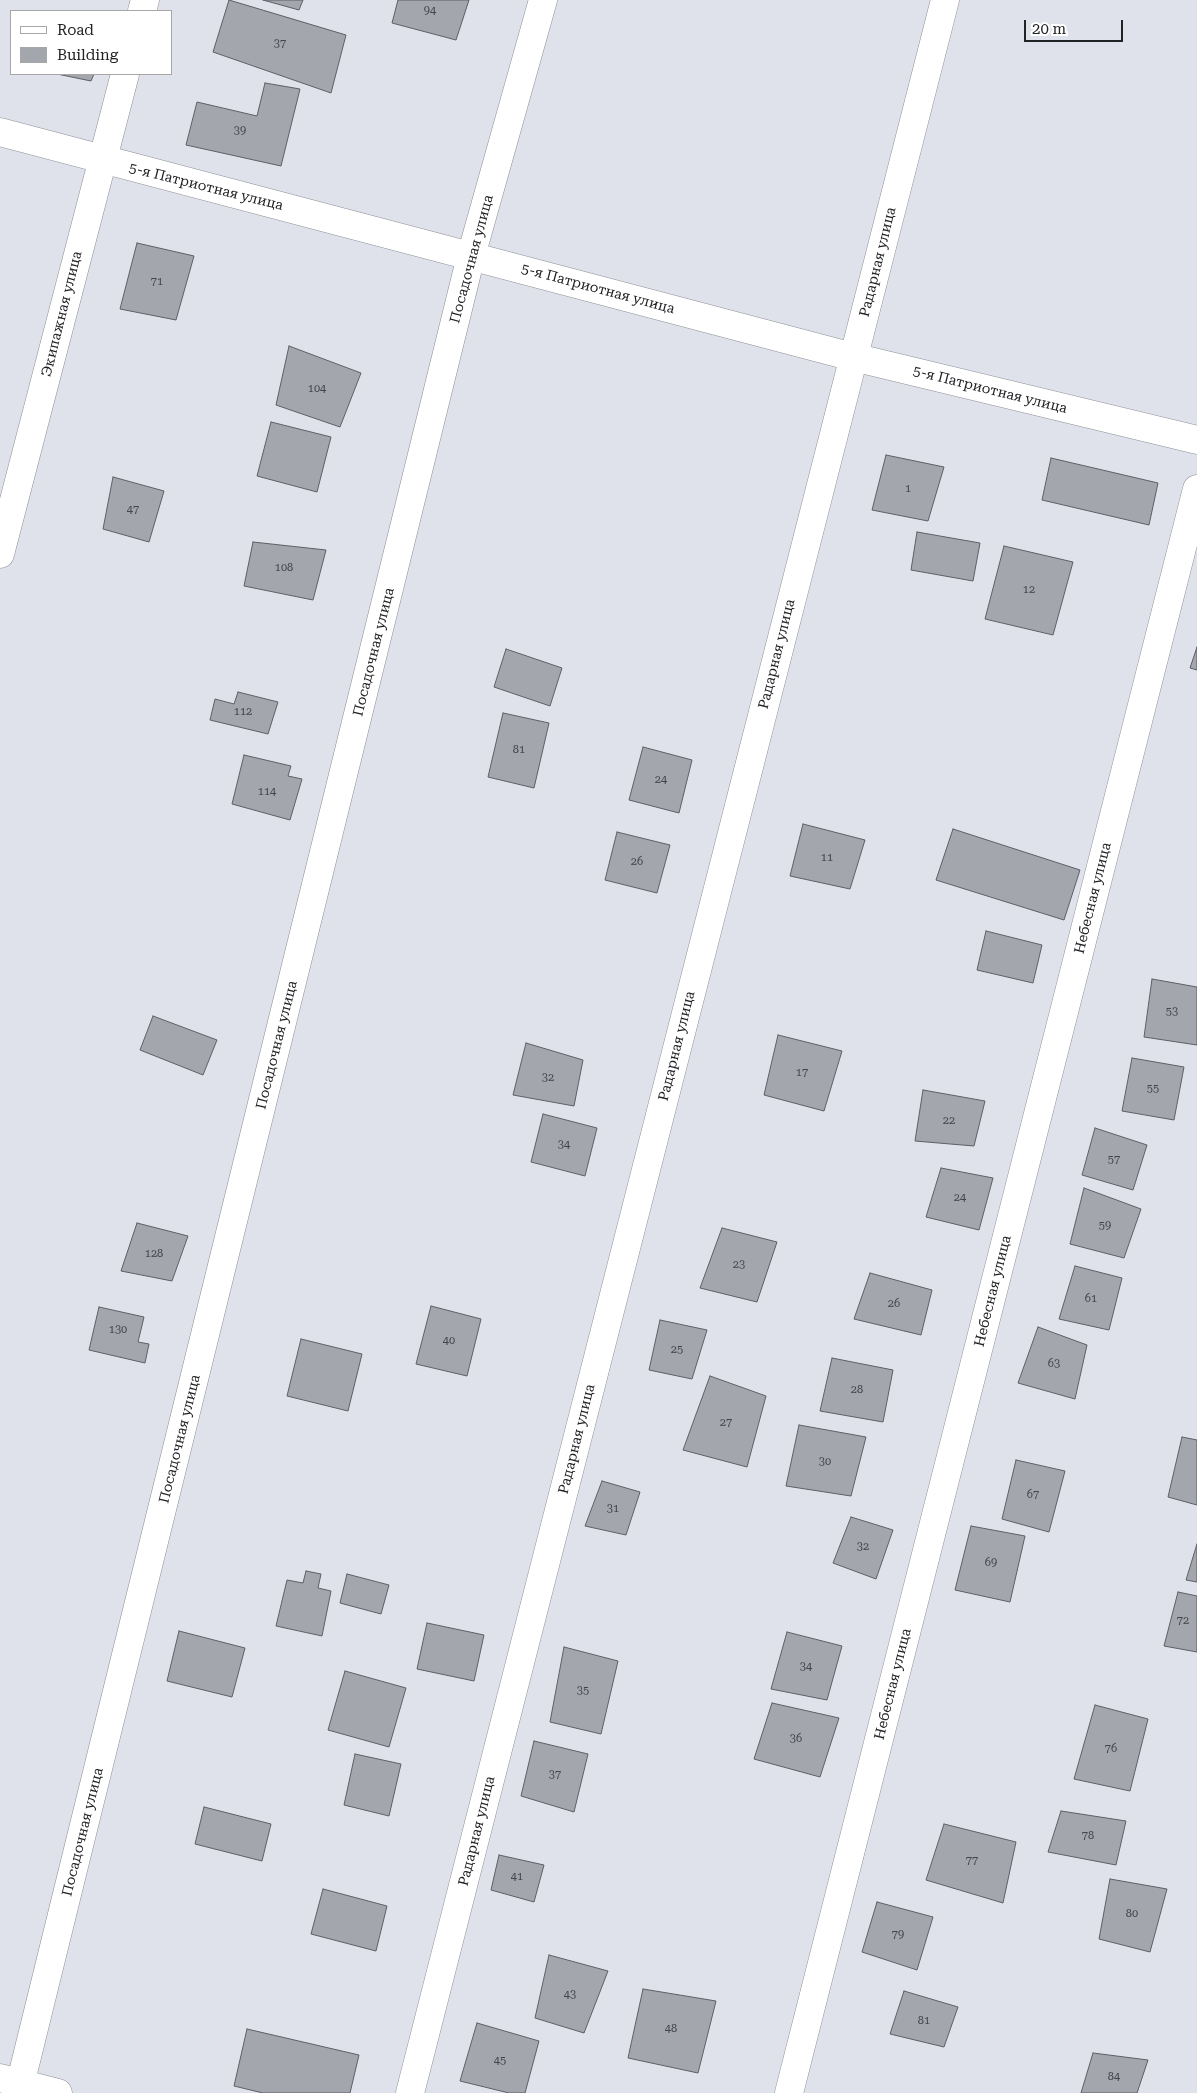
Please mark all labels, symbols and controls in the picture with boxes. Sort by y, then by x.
house number: 94 [424,4,436,18]
legend [10,10,172,75]
scale bar [1027,10,1126,42]
text: 20 m [1032,20,1066,38]
text: Road [57,21,94,39]
house number: 37 [274,37,286,51]
text: Building [57,46,118,64]
house number: 39 [234,124,246,138]
street label: 5-я Патриотная улица [127,160,285,214]
street label: Посадочная улица [447,193,497,325]
street label: Радарная улица [856,205,900,319]
street label: Экипажная улица [38,249,86,379]
street label: 5-я Патриотная улица [519,260,677,318]
house number: 71 [151,275,163,289]
street label: 5-я Патриотная улица [911,363,1069,417]
house number: 104 [308,382,326,396]
house number: 1 [905,482,911,496]
house number: 47 [127,503,139,517]
house number: 108 [275,561,293,575]
house number: 12 [1023,583,1035,597]
street label: Посадочная улица [350,586,398,718]
street label: Радарная улица [755,597,799,711]
house number: 112 [234,705,252,719]
house number: 81 [513,743,525,757]
house number: 24 [655,773,667,787]
house number: 114 [258,785,276,799]
street label: Небесная улица [1071,841,1115,955]
house number: 11 [821,851,833,865]
house number: 26 [631,855,643,869]
street label: Посадочная улица [253,979,301,1111]
street label: Радарная улица [655,989,699,1103]
house number: 53 [1166,1005,1178,1019]
house number: 17 [796,1066,808,1080]
house number: 32 [542,1071,554,1085]
house number: 55 [1147,1082,1159,1096]
house number: 22 [943,1114,955,1128]
house number: 34 [558,1138,570,1152]
house number: 57 [1108,1153,1120,1167]
house number: 24 [954,1191,966,1205]
house number: 59 [1099,1219,1111,1233]
street label: Небесная улица [971,1234,1015,1348]
house number: 128 [145,1247,163,1261]
house number: 23 [733,1258,745,1272]
house number: 61 [1085,1292,1097,1306]
house number: 26 [888,1297,900,1311]
house number: 130 [109,1323,127,1337]
house number: 40 [443,1334,455,1348]
house number: 25 [671,1343,683,1357]
house number: 63 [1048,1357,1060,1371]
street label: Посадочная улица [156,1373,204,1505]
street label: Радарная улица [555,1382,599,1496]
house number: 28 [851,1383,863,1397]
house number: 27 [720,1416,732,1430]
house number: 30 [819,1455,831,1469]
house number: 67 [1027,1488,1039,1502]
house number: 31 [607,1502,619,1516]
house number: 32 [857,1540,869,1554]
house number: 69 [985,1556,997,1570]
house number: 72 [1177,1614,1189,1628]
street label: Небесная улица [871,1627,915,1741]
house number: 34 [800,1660,812,1674]
house number: 35 [577,1684,589,1698]
house number: 36 [790,1732,802,1746]
house number: 76 [1105,1742,1117,1756]
street label: Посадочная улица [59,1766,107,1898]
house number: 37 [549,1768,561,1782]
street label: Радарная улица [455,1774,499,1888]
house number: 78 [1082,1829,1094,1843]
house number: 77 [966,1854,978,1868]
house number: 41 [511,1870,523,1884]
house number: 80 [1126,1907,1138,1921]
house number: 79 [892,1928,904,1942]
house number: 43 [564,1988,576,2002]
house number: 81 [918,2014,930,2028]
house number: 48 [665,2022,677,2036]
house number: 45 [494,2054,506,2068]
house number: 84 [1108,2070,1120,2084]

